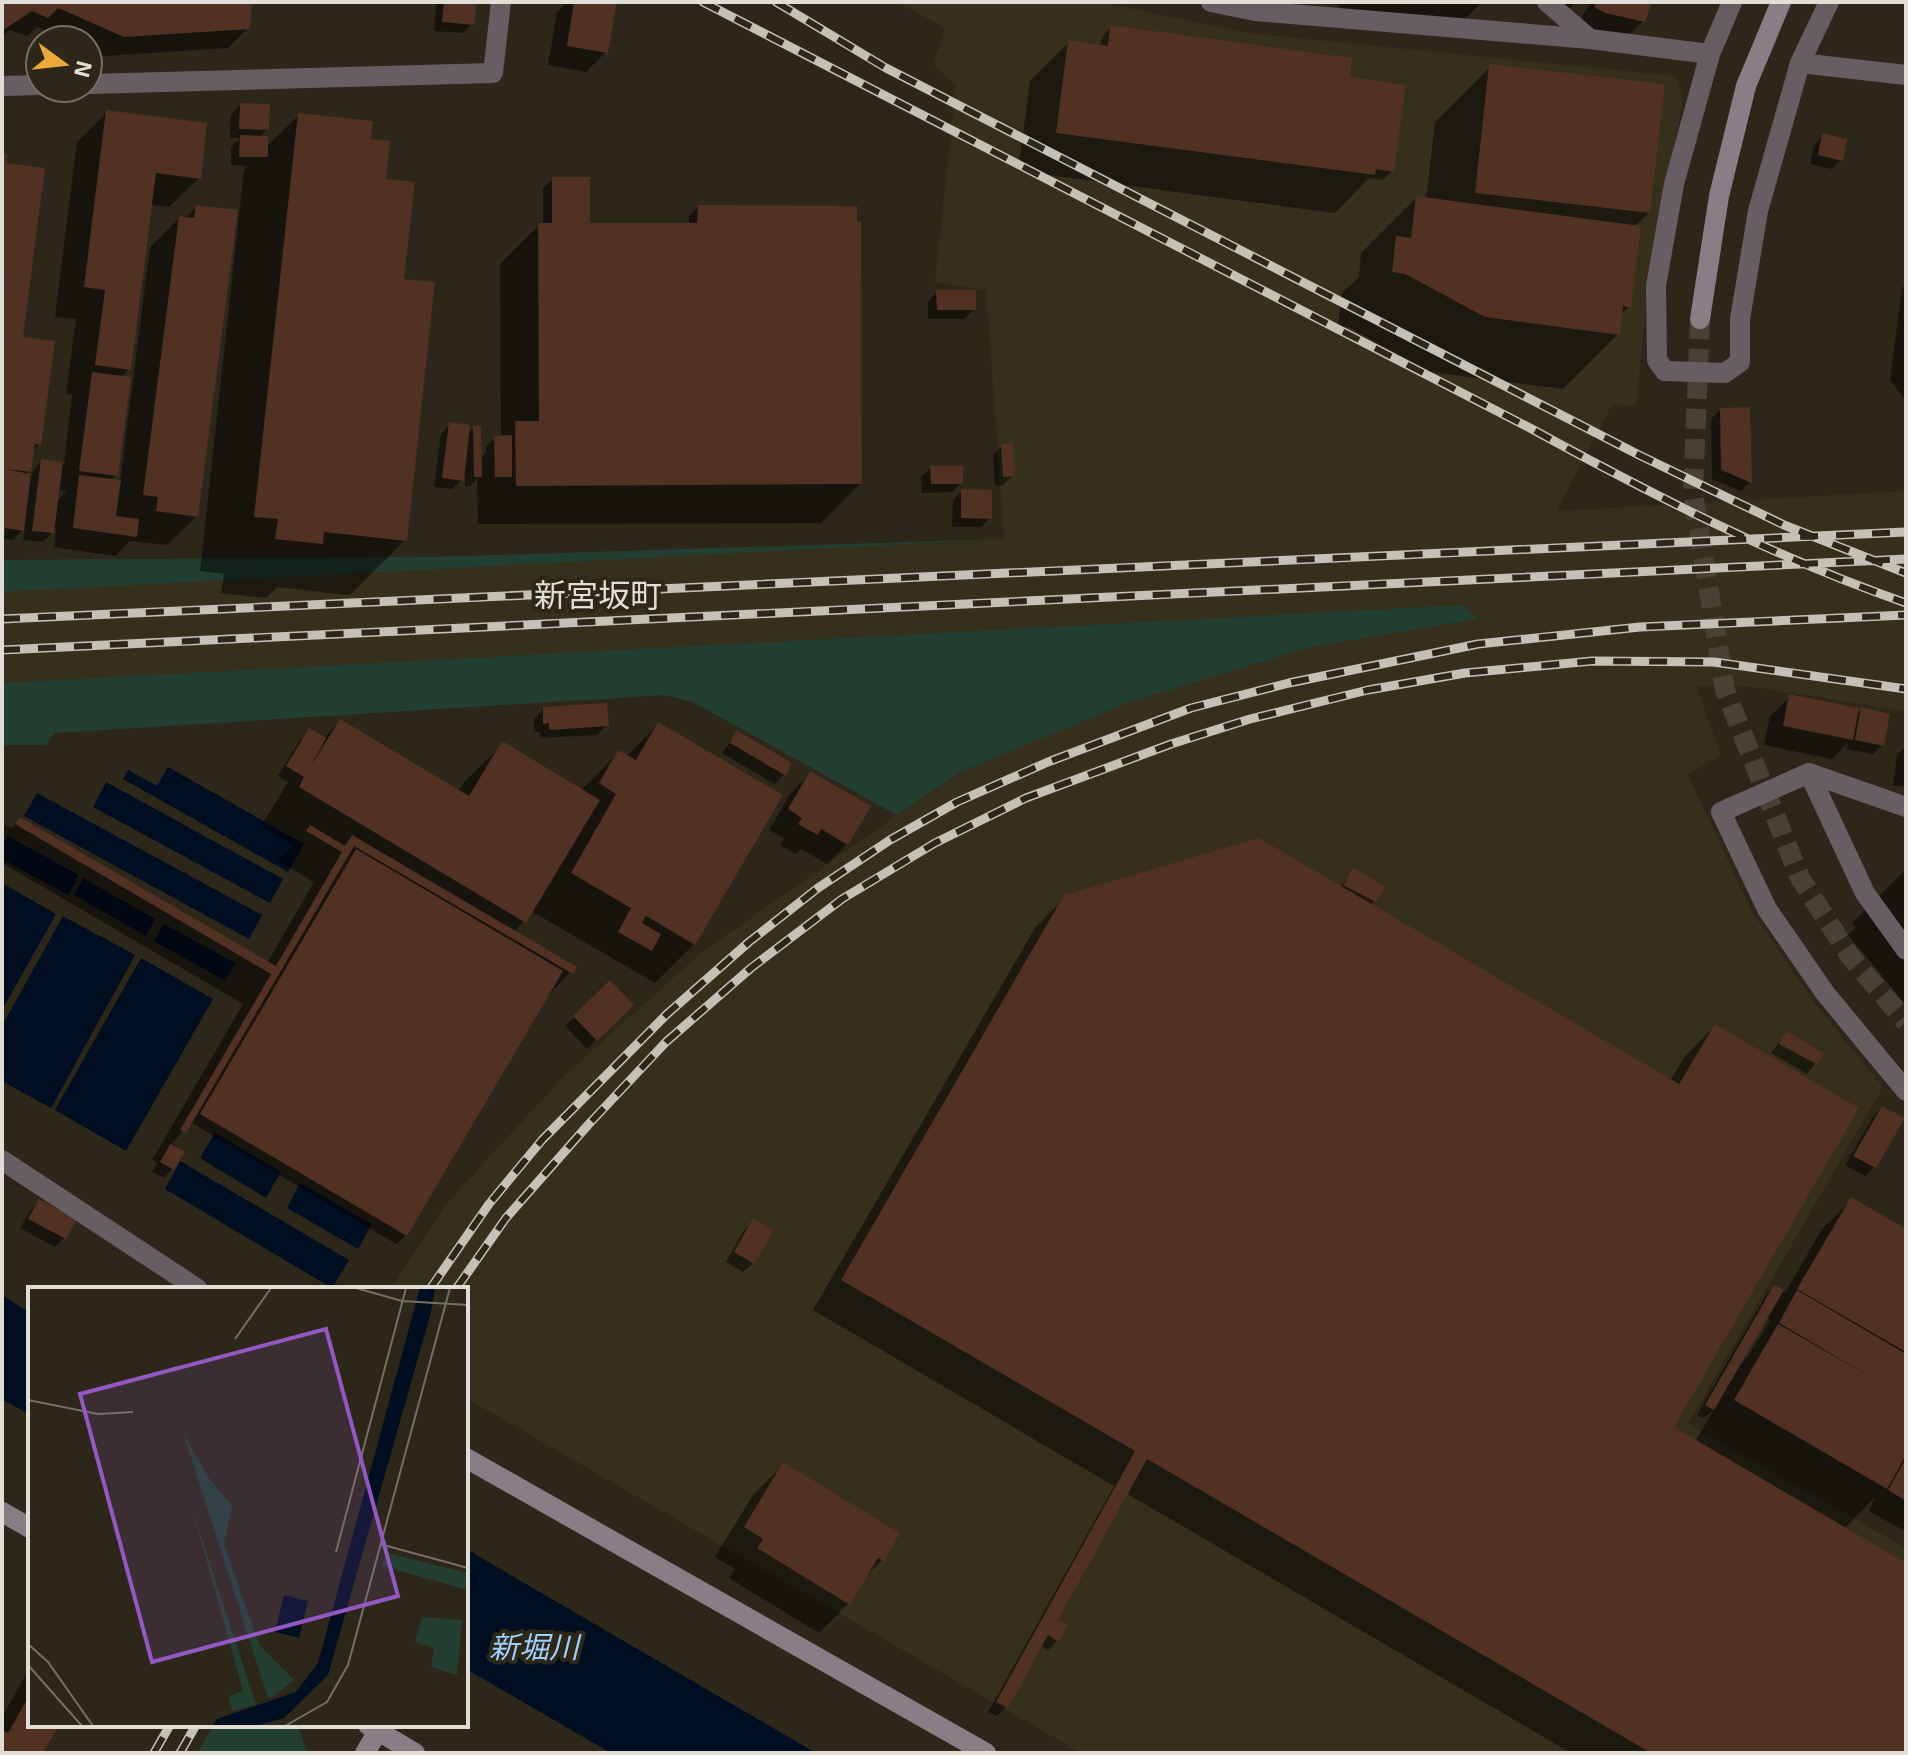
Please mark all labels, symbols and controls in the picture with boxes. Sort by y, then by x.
north arrow [24,24,104,104]
text: N [70,58,99,80]
district label: 新宮坂町 [534,575,662,613]
inset map [28,1287,468,1727]
water label: 新堀川 [489,1628,582,1664]

